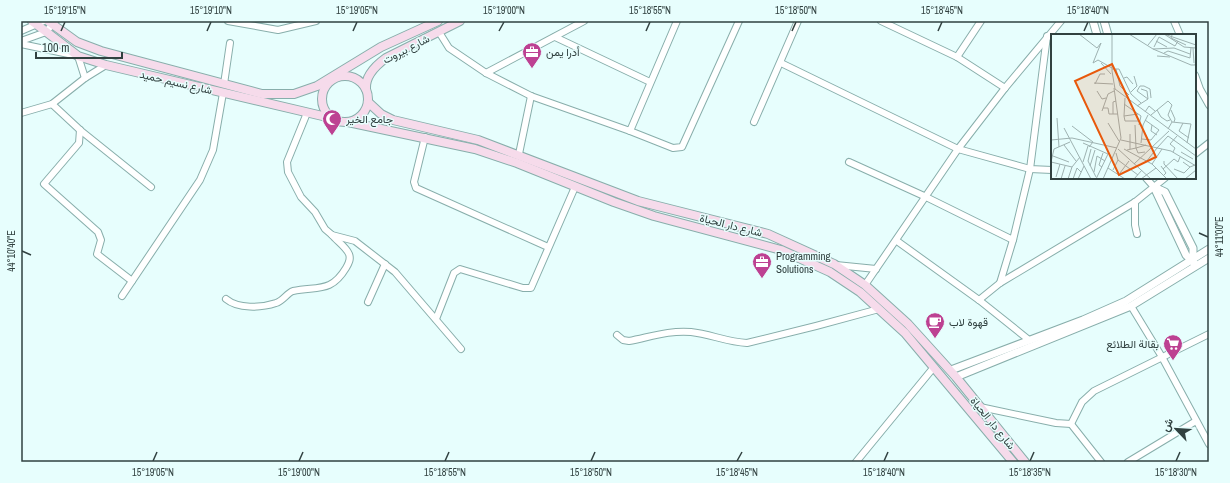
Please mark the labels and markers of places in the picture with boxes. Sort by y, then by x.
office icon: أدرا يمن [521,41,543,69]
place label: أدرا يمن [546,45,580,59]
mosque icon: جامع الخير [321,108,343,136]
place label: جامع الخير [345,112,393,127]
place label: Programming Solutions [776,249,831,276]
office icon: Programming Solutions [751,251,773,279]
cafe icon: قهوة لاب [924,311,946,339]
place label: قهوة لاب [949,315,988,329]
supermarket icon: بقالة الطلائع [1162,333,1184,361]
place label: بقالة الطلائع [1106,337,1159,352]

